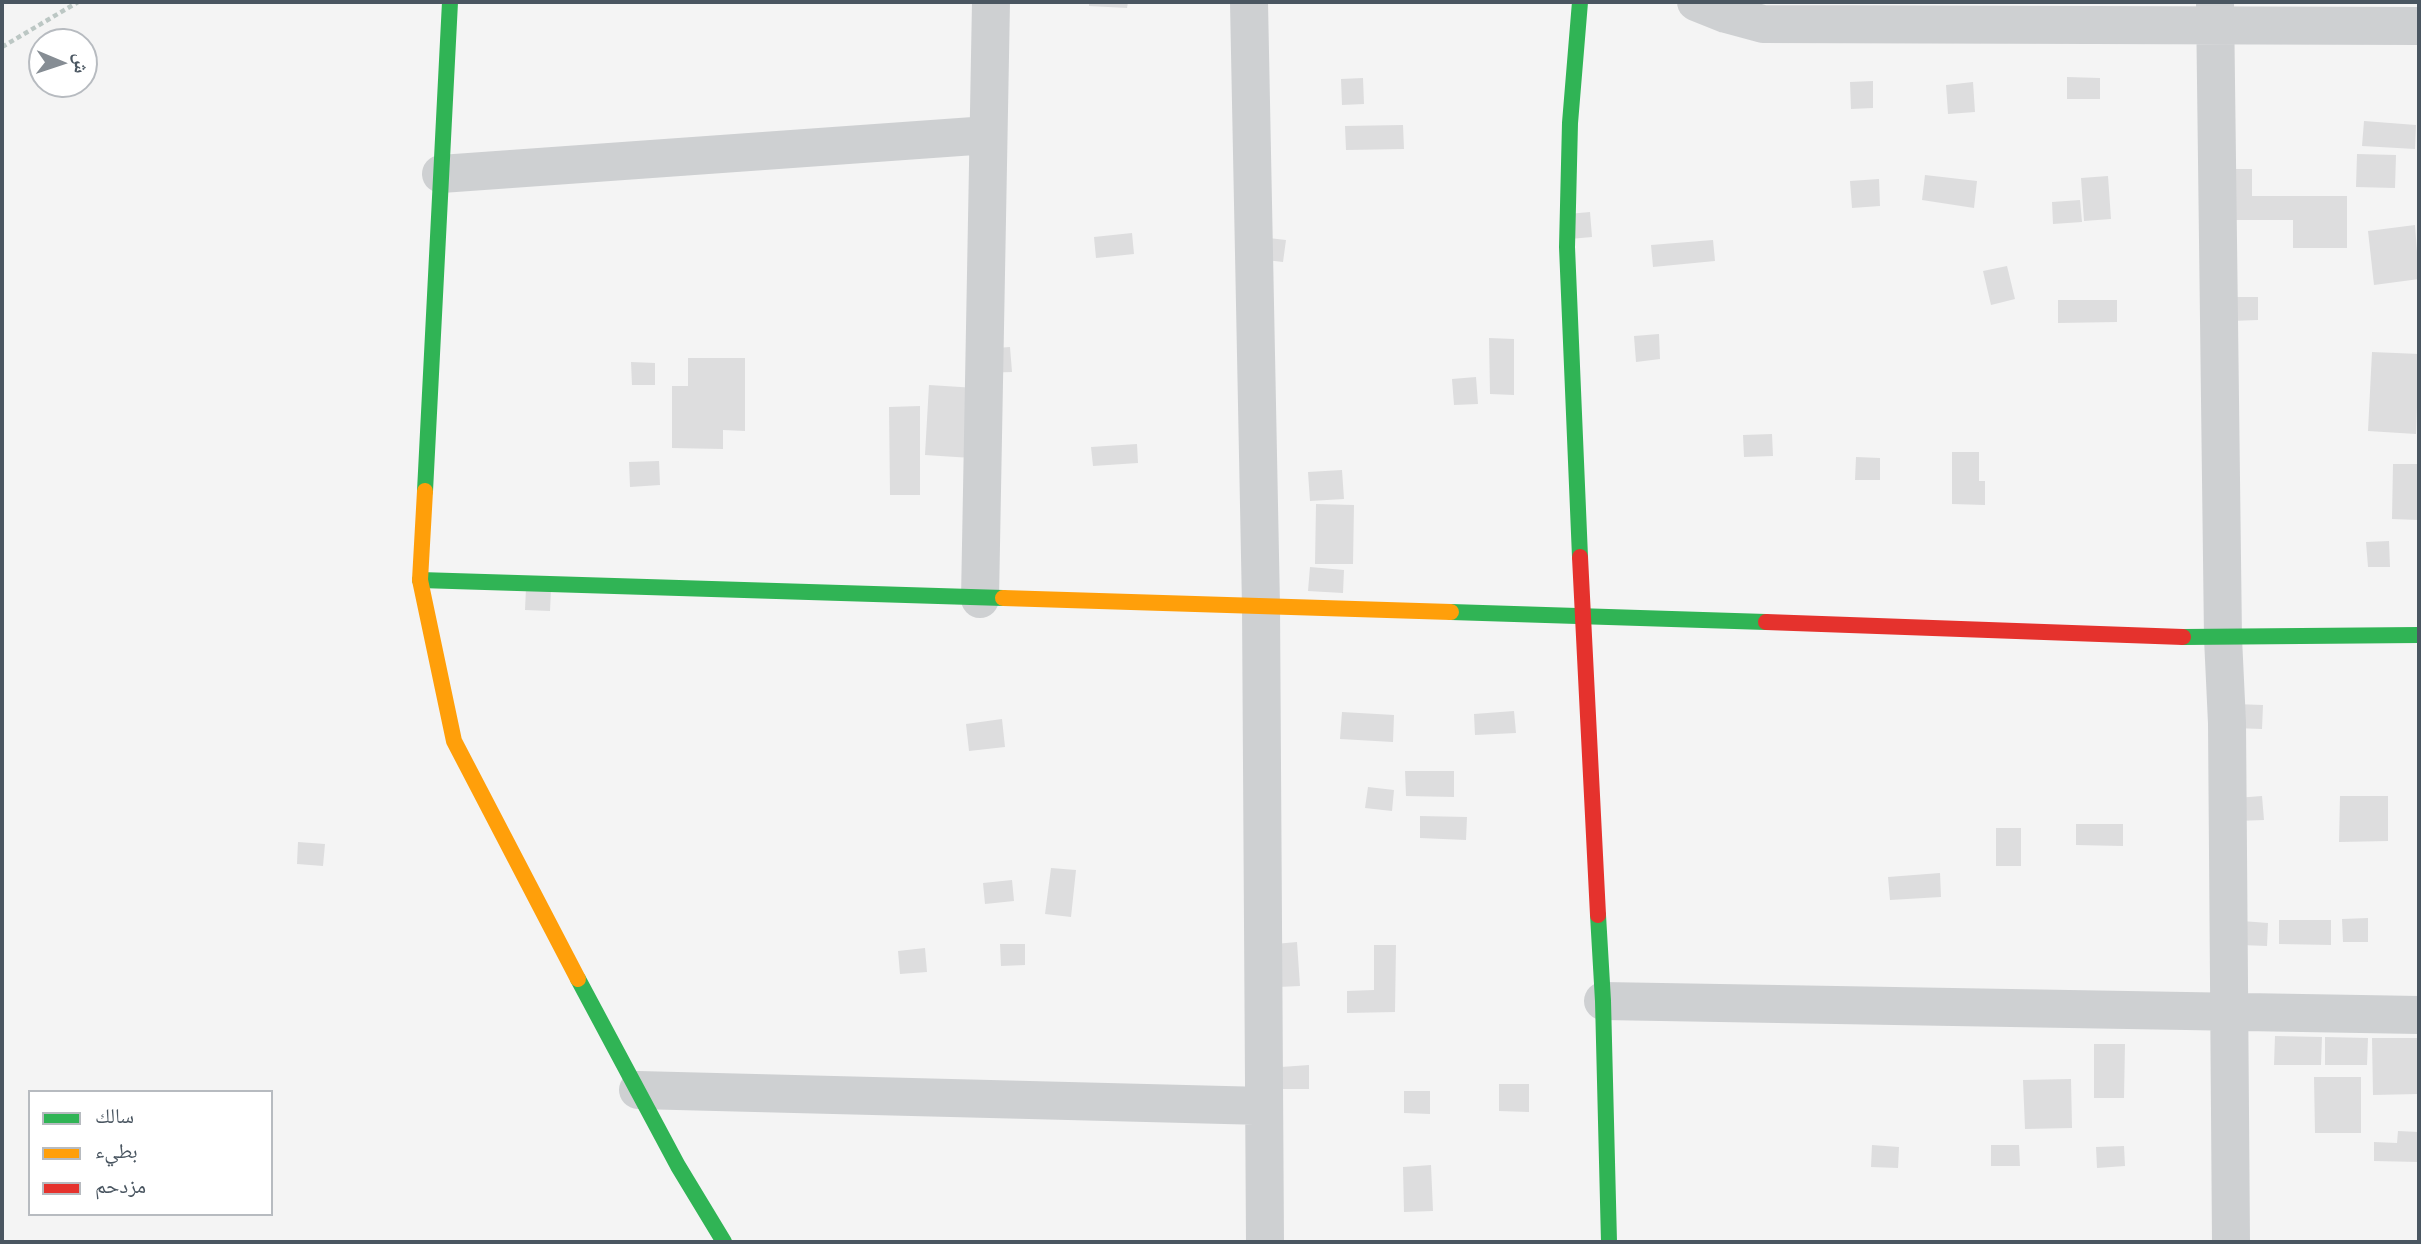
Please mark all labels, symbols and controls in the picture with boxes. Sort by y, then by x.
north arrow [28,28,98,98]
text: ش [71,53,93,74]
legend [28,1090,273,1216]
text: سالك [95,1103,134,1128]
text: بطيء [95,1138,138,1163]
text: مزدحم [95,1173,146,1198]

